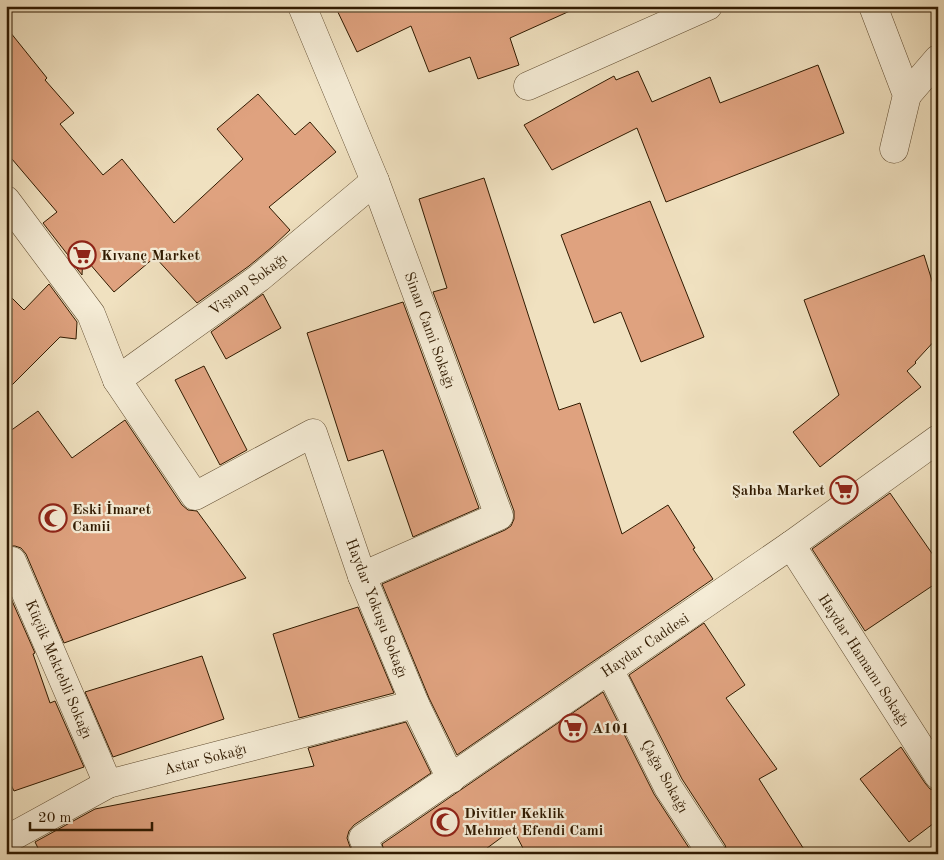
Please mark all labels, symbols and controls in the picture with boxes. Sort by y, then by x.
supermarket icon: Kıvanç Market [67,240,97,270]
place label: Kıvanç Market [101,249,200,264]
street label: Vişnap Sokağı [207,251,291,319]
street label: Sinan Cami Sokağı [401,270,457,391]
supermarket icon: Şahba Market [829,475,859,505]
place label: Şahba Market [732,484,826,499]
place label: Eski İmaret Camii [72,501,152,535]
mosque icon: Eski İmaret Camii [38,503,68,533]
street label: Haydar Yokuşu Sokağı [342,537,409,680]
street label: Haydar Hamamı Sokağı [814,592,911,730]
street label: Küçük Mektebli Sokağı [22,598,94,741]
street label: Haydar Caddesi [599,611,692,681]
supermarket icon: A101 [558,713,588,743]
place label: A101 [592,722,629,737]
street label: Çağa Sokağı [637,738,690,816]
street label: Astar Sokağı [162,742,248,779]
scale bar [30,800,152,832]
mosque icon: Divitler Keklik Mehmet Efendi Cami [430,807,460,837]
place label: Divitler Keklik Mehmet Efendi Cami [464,807,603,839]
text: 20 m [38,811,72,826]

